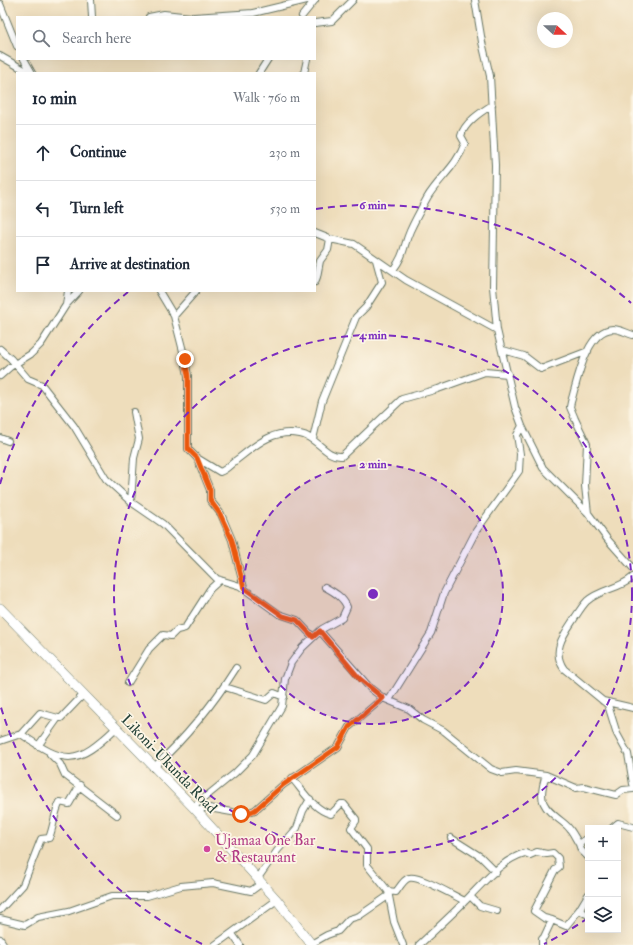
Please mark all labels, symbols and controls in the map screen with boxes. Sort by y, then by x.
north arrow [537,12,573,48]
search box [16,16,316,60]
icon: search [30,27,52,49]
text: Search here [62,29,131,48]
text: 10 min [32,88,77,109]
text: Walk · 760 m [233,90,300,106]
icon: ahead [32,142,54,164]
text: Continue [70,143,126,162]
text: 230 m [269,145,300,161]
icon: left [32,198,54,220]
text: 6 min [359,198,387,213]
text: Turn left [70,199,124,218]
text: 530 m [270,201,300,217]
icon: arrive [32,254,54,276]
text: Arrive at destination [70,255,190,274]
text: 4 min [358,328,388,343]
route end [176,350,194,368]
text: 2 min [359,457,387,472]
centre of rings [366,587,380,601]
street label: Likoni-Ukunda Road [117,711,221,818]
route start [232,805,250,823]
map controls [585,825,621,933]
button: + [585,825,621,861]
place label: Ujamaa One Bar & Restaurant [215,831,316,867]
marker: Ujamaa One Bar & Restaurant [202,844,212,854]
button: − [585,861,621,897]
button: layers [585,897,621,933]

